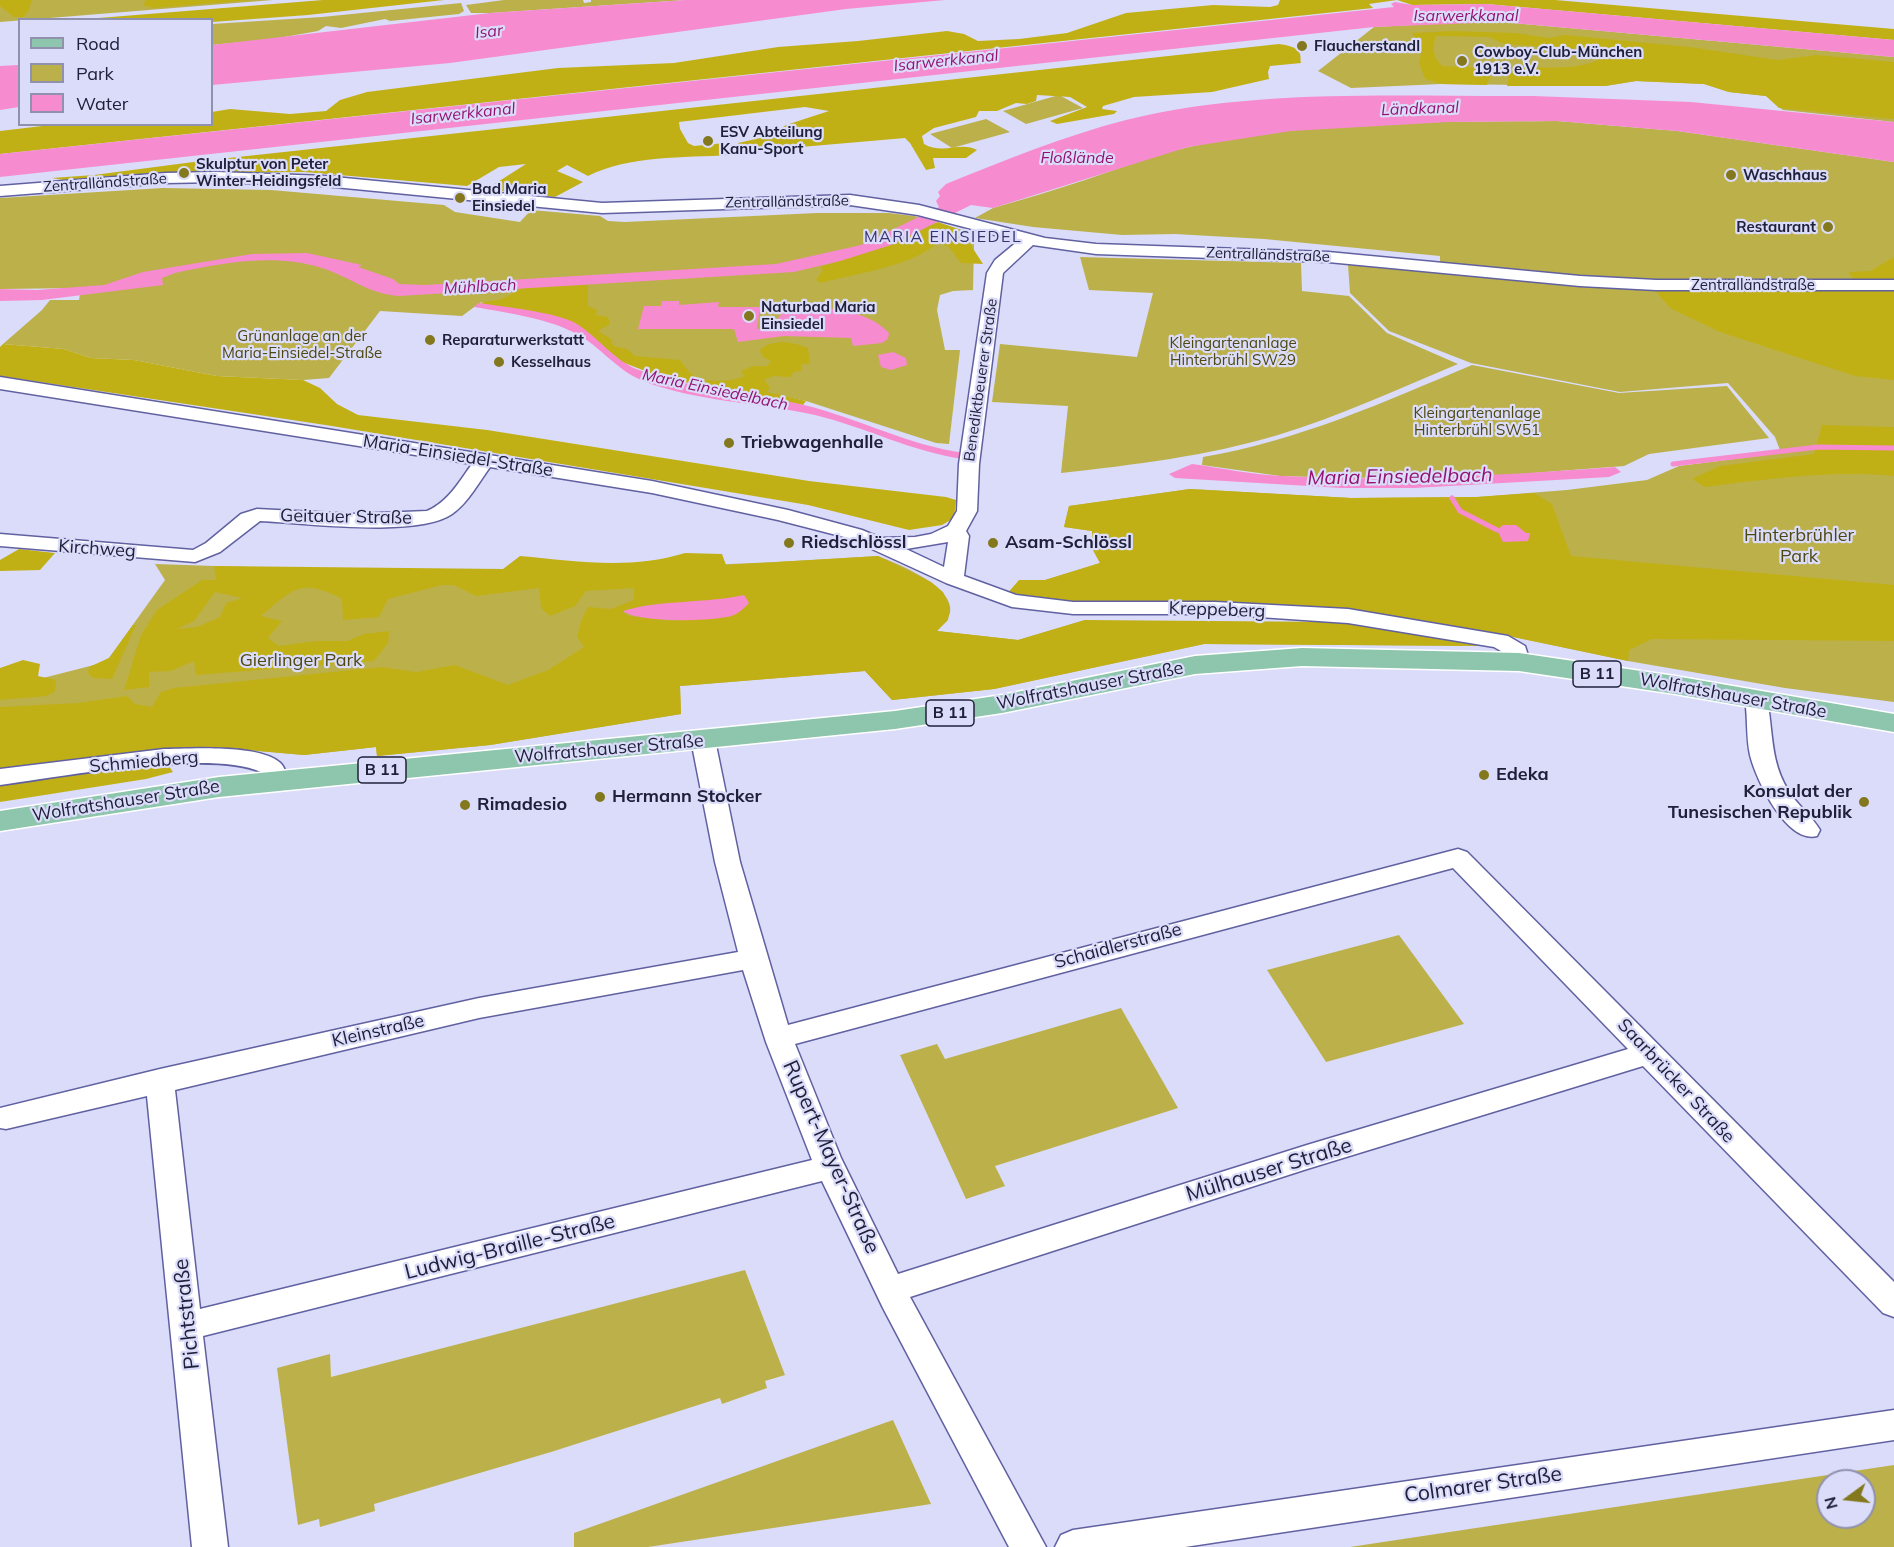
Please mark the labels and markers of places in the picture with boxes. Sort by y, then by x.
place label: Flaucherstandl [1314,37,1420,55]
marker: Flaucherstandl [1295,39,1309,53]
place label: Cowboy-Club-München 1913 e.V. [1474,43,1642,78]
marker: Cowboy-Club-München 1913 e.V. [1455,54,1469,68]
place label: ESV Abteilung Kanu-Sport [720,123,823,158]
marker: ESV Abteilung Kanu-Sport [701,134,715,148]
place label: Skulptur von Peter Winter-Heidingsfeld [196,155,341,190]
marker: Skulptur von Peter Winter-Heidingsfeld [177,166,191,180]
place label: Waschhaus [1743,166,1827,184]
marker: Waschhaus [1724,168,1738,182]
place label: Bad Maria Einsiedel [472,180,547,215]
marker: Bad Maria Einsiedel [453,191,467,205]
place label: Restaurant [1736,218,1816,236]
marker: Restaurant [1821,220,1835,234]
place label: Naturbad Maria Einsiedel [761,298,876,333]
marker: Naturbad Maria Einsiedel [742,309,756,323]
place label: Reparaturwerkstatt [442,331,584,349]
marker: Reparaturwerkstatt [423,333,437,347]
place label: Kesselhaus [511,353,591,371]
marker: Kesselhaus [492,355,506,369]
place label: Triebwagenhalle [741,432,883,454]
marker: Triebwagenhalle [722,436,736,450]
place label: Riedschlössl [801,532,906,554]
place label: Asam-Schlössl [1005,532,1132,554]
marker: Riedschlössl [782,536,796,550]
marker: Asam-Schlössl [986,536,1000,550]
place label: Edeka [1496,764,1549,786]
marker: Edeka [1477,768,1491,782]
place label: Konsulat der Tunesischen Republik [1668,781,1852,824]
place label: Hermann Stocker [612,786,762,808]
marker: Hermann Stocker [593,790,607,804]
place label: Rimadesio [477,794,567,816]
marker: Konsulat der Tunesischen Republik [1857,795,1871,809]
marker: Rimadesio [458,798,472,812]

